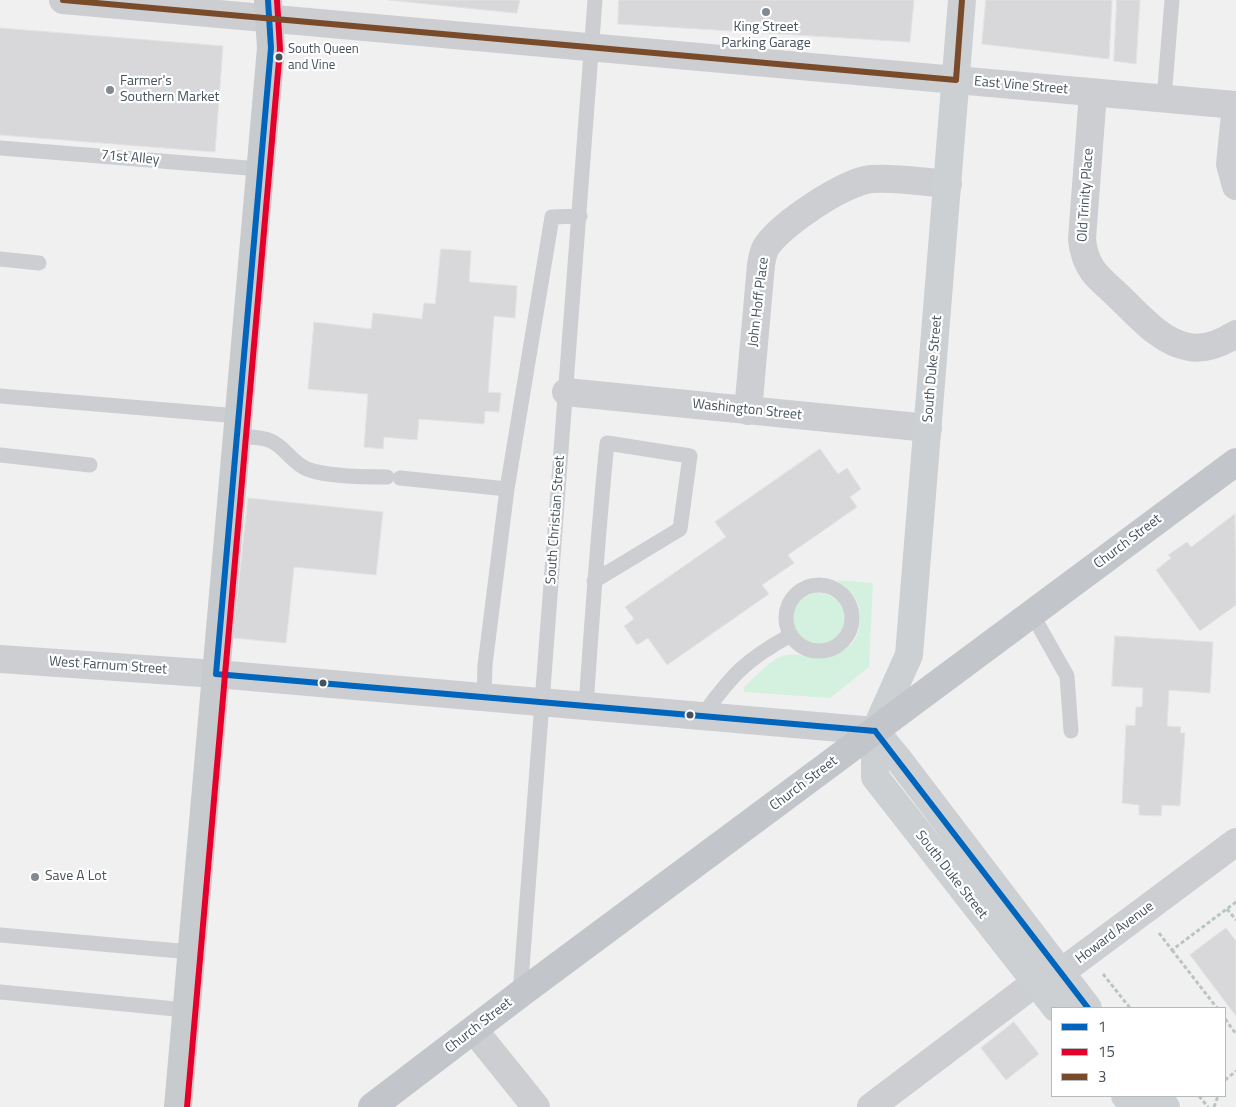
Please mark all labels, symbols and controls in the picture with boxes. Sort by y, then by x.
marker: King Street Parking Garage [760,6,772,18]
place label: King Street Parking Garage [721,20,811,52]
place label: South Queen and Vine [288,42,359,73]
marker: South Queen and Vine [274,52,284,62]
place label: Farmer's Southern Market [120,74,219,106]
street label: East Vine Street [973,74,1069,98]
marker: Farmer's Southern Market [104,84,116,96]
street label: 71st Alley [100,147,160,169]
street label: Old Trinity Place [1074,148,1098,242]
street label: John Hoff Place [745,256,773,348]
street label: South Duke Street [920,315,946,423]
street label: Washington Street [691,396,803,424]
street label: South Christian Street [543,455,569,585]
street label: Church Street [1091,511,1165,573]
street label: West Farnum Street [48,653,168,679]
unlabelled marker [318,678,328,688]
unlabelled marker [685,710,695,720]
street label: Church Street [767,753,841,815]
street label: South Duke Street [911,828,991,922]
place label: Save A Lot [45,869,107,885]
marker: Save A Lot [29,871,41,883]
street label: Howard Avenue [1073,898,1157,968]
street label: Church Street [442,995,516,1057]
legend [1051,1007,1226,1097]
text: 1 [1098,1015,1106,1038]
text: 15 [1098,1040,1115,1063]
text: 3 [1098,1065,1106,1088]

